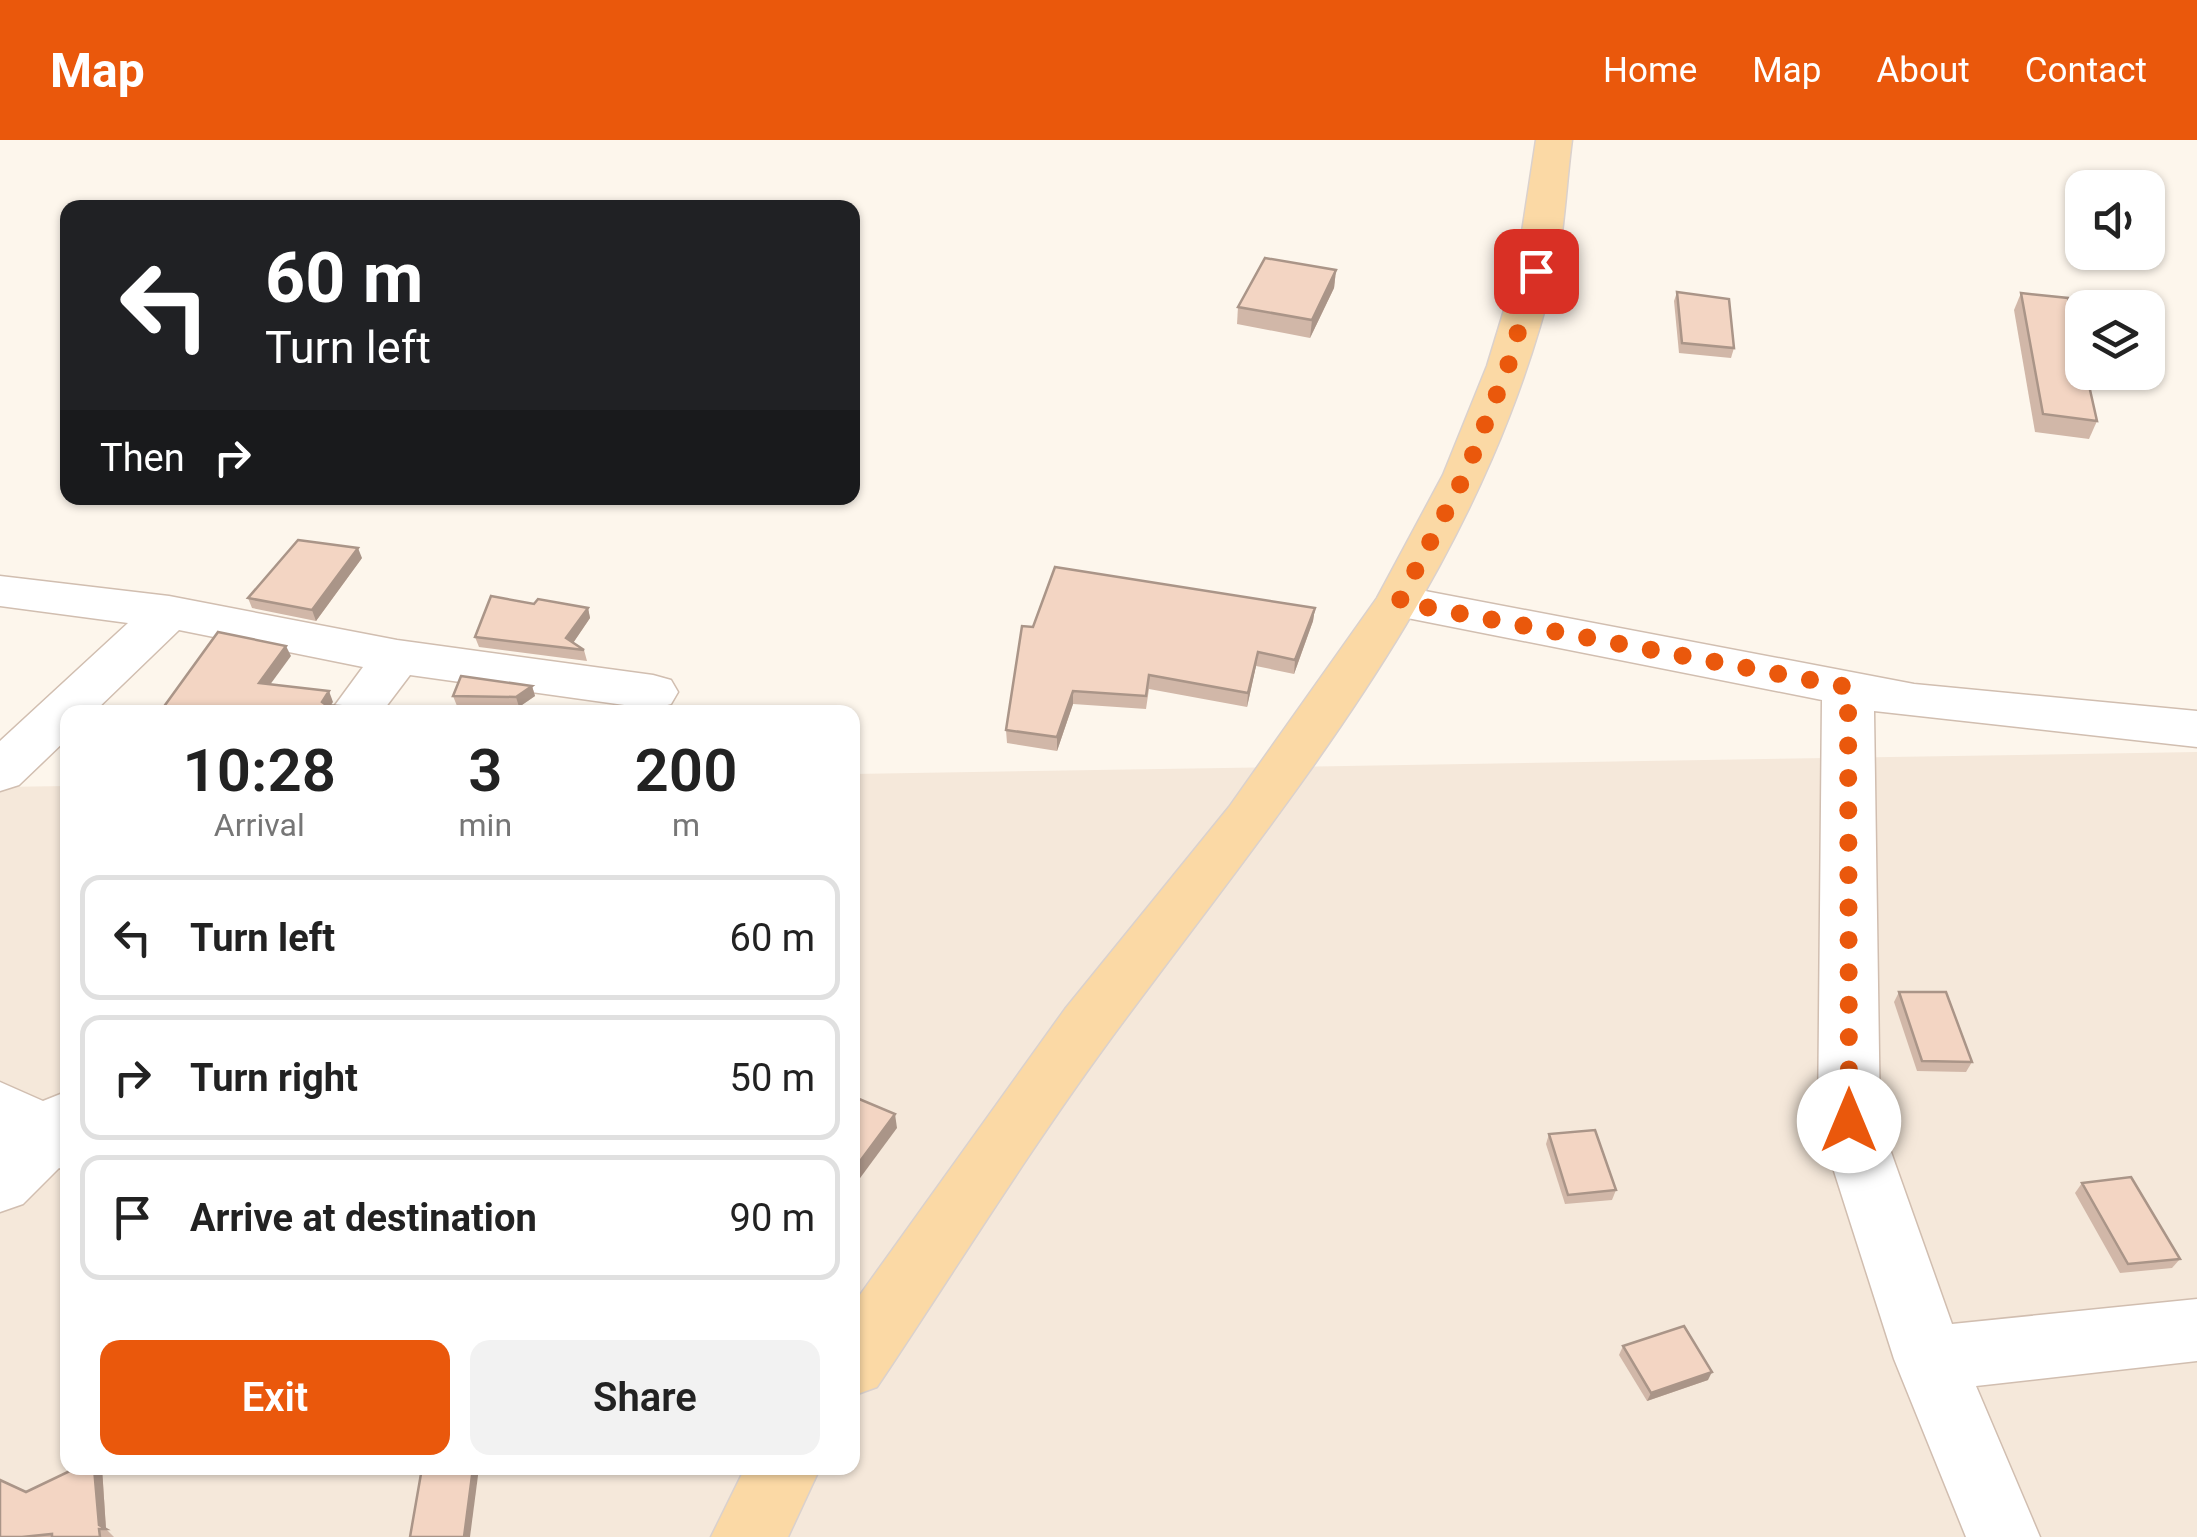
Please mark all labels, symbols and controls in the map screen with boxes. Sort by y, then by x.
text: Map [50,42,145,99]
text: Home [1603,50,1697,91]
text: Map [1752,50,1821,91]
text: About [1876,50,1970,91]
text: Contact [2025,50,2147,91]
map controls [2065,170,2165,390]
button: sound [2065,170,2165,270]
pin [1494,229,1579,314]
text: 60 m [265,237,423,319]
icon: left [100,240,230,370]
icon: arrive [1509,244,1564,299]
button: layers [2065,290,2165,390]
text: Turn left [265,321,431,374]
icon: right [205,430,260,485]
text: Then [100,436,185,480]
text: 10:28 [183,735,336,806]
text: 3 [468,735,502,806]
text: 200 [635,735,737,806]
text: Arrival [214,806,305,844]
text: min [459,806,512,844]
text: m [672,806,700,844]
icon: left [105,910,160,965]
text: Turn left [190,916,335,960]
text: 60 m [730,916,815,960]
icon: right [105,1050,160,1105]
text: Turn right [190,1056,358,1100]
text: 50 m [730,1056,815,1100]
position arrow [1797,1069,1901,1173]
icon: arrive [105,1190,160,1245]
text: Arrive at destination [190,1196,537,1240]
text: 90 m [730,1196,815,1240]
button: Exit [100,1340,450,1455]
button: Share [470,1340,820,1455]

